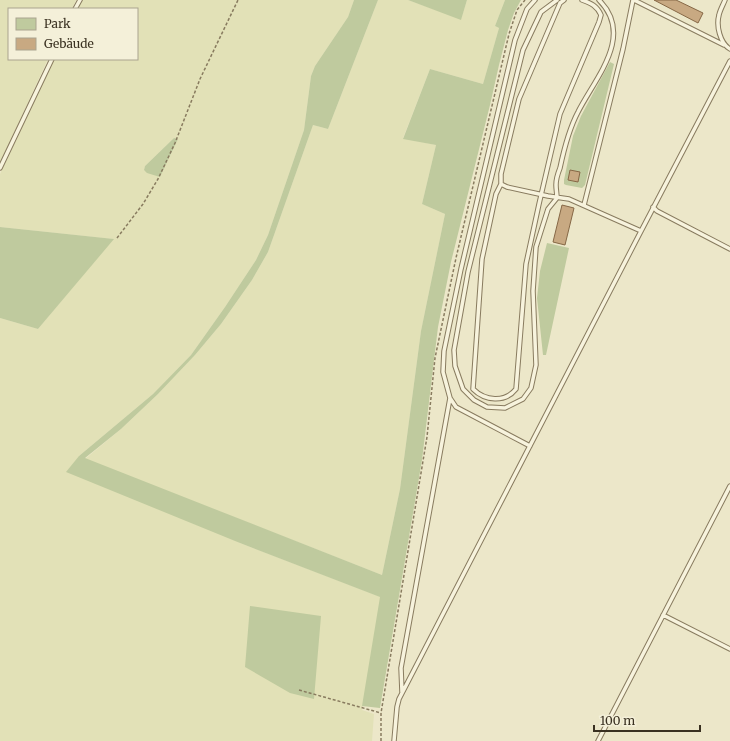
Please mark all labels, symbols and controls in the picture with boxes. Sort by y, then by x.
legend [8,8,138,60]
text: Park [44,16,71,31]
text: Gebäude [44,36,94,51]
scale bar [594,707,700,733]
text: 100 m [600,713,635,728]

